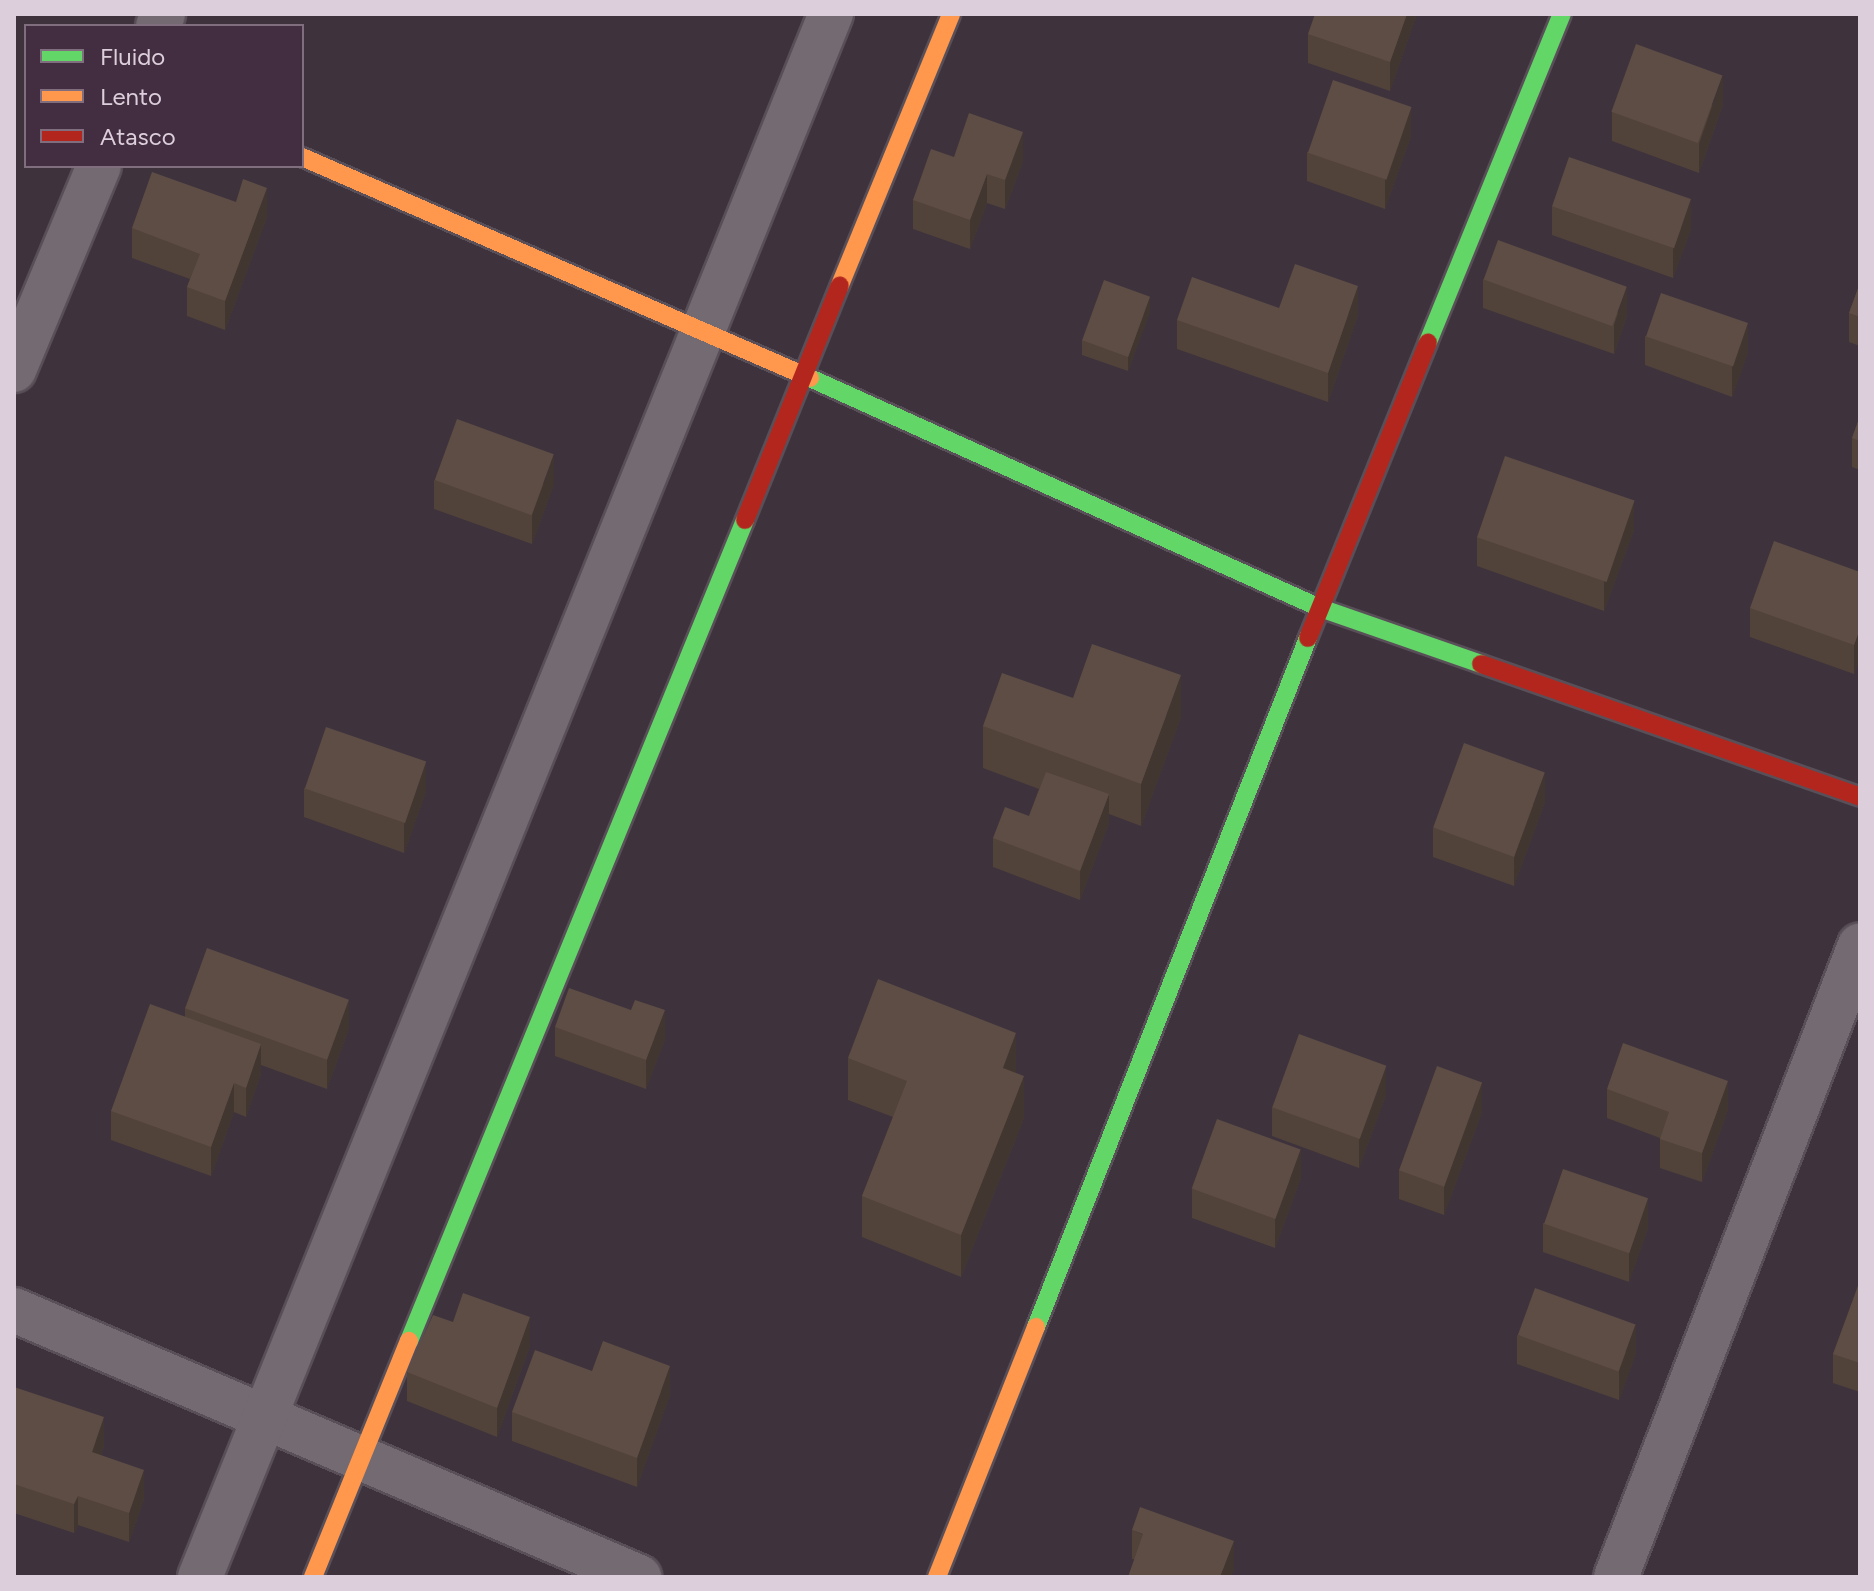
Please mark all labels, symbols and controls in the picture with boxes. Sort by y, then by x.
legend [24,24,304,168]
text: Fluido [100,42,165,71]
text: Lento [100,82,162,111]
text: Atasco [100,122,176,151]

